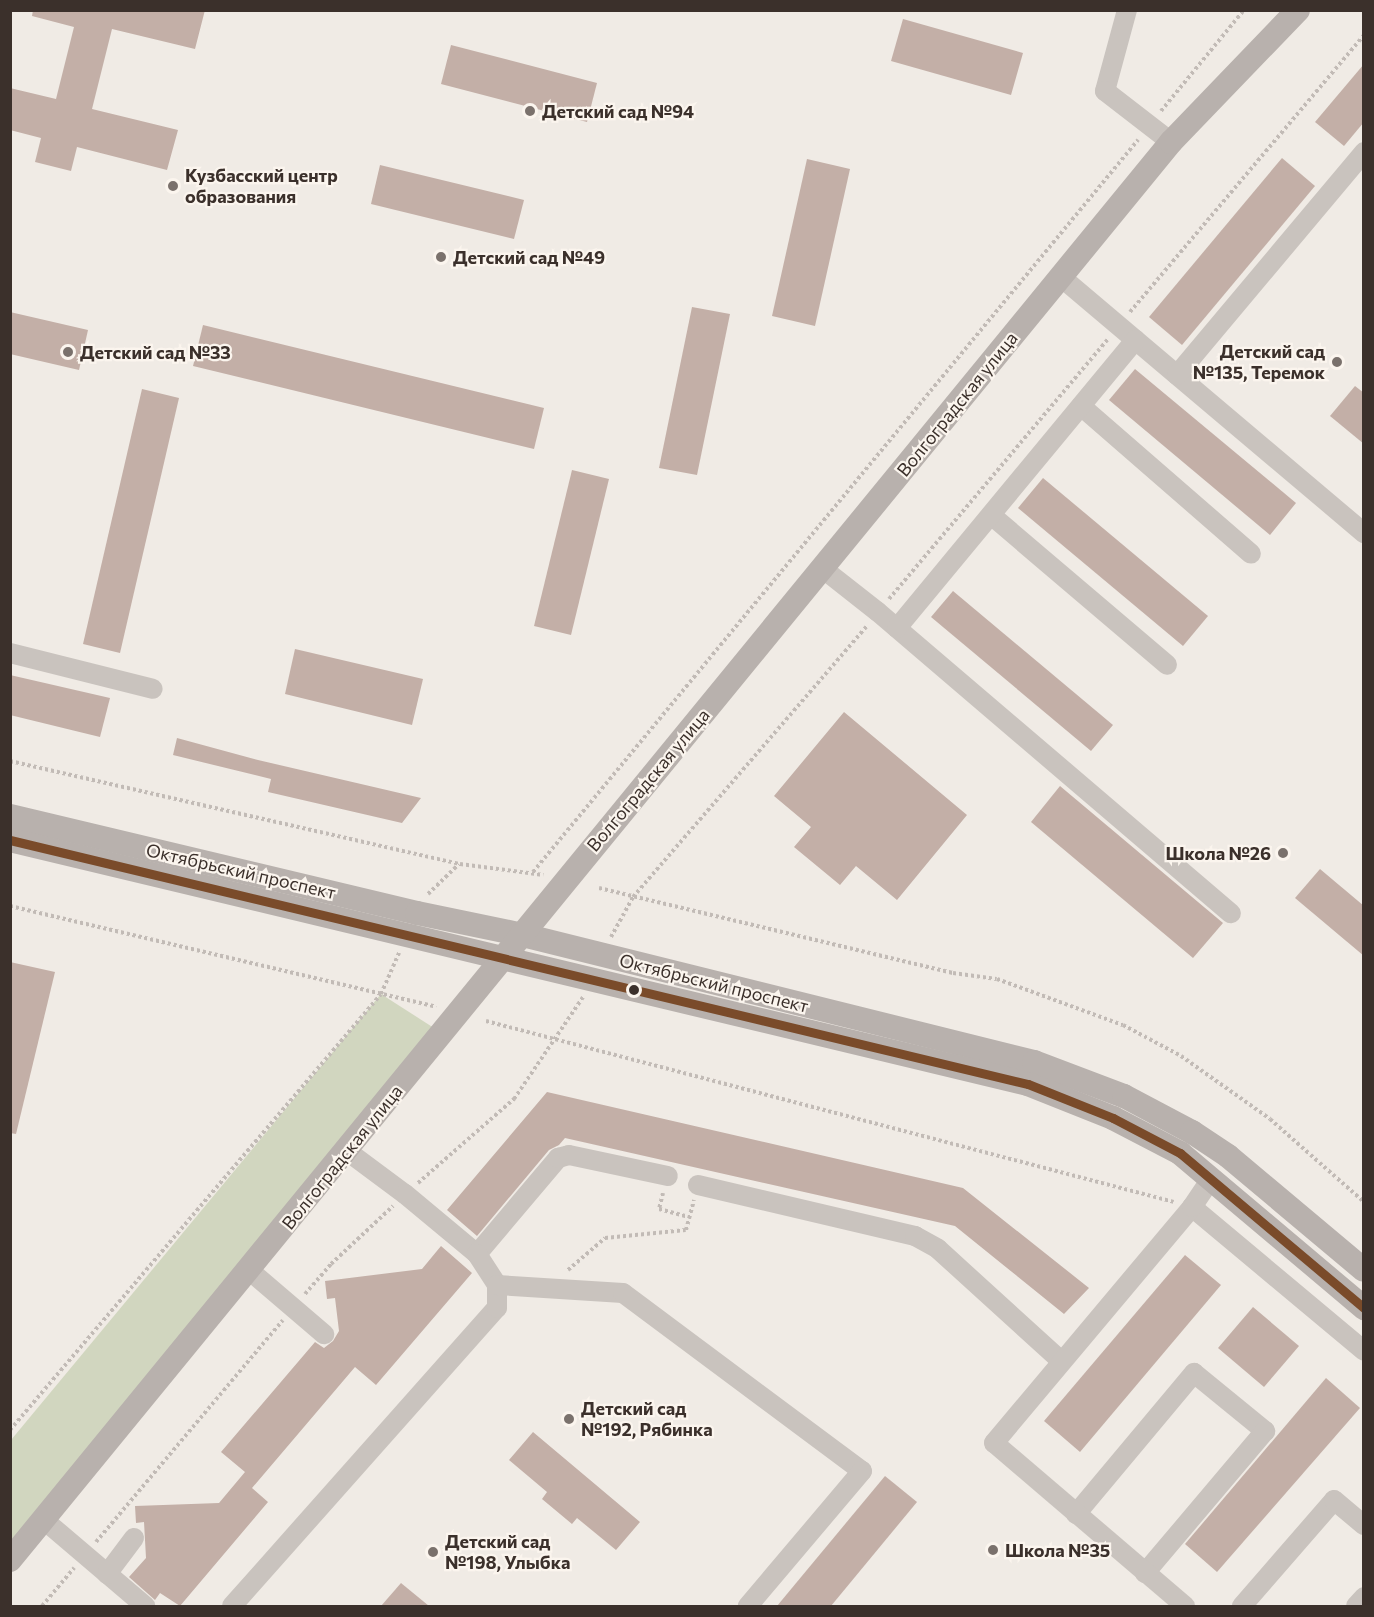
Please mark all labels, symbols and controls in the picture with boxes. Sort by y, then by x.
place label: Детский сад №94 [542,100,694,122]
marker: Детский сад №94 [523,104,537,118]
place label: Кузбасский центр образования [185,165,338,207]
marker: Кузбасский центр образования [166,179,180,193]
place label: Детский сад №49 [453,246,605,268]
marker: Детский сад №49 [434,250,448,264]
street label: Волгоградская улица [892,327,1022,481]
place label: Детский сад №33 [80,341,231,363]
place label: Детский сад №135, Теремок [1193,341,1325,384]
marker: Детский сад №33 [61,345,75,359]
marker: Детский сад №135, Теремок [1330,355,1344,369]
street label: Волгоградская улица [582,704,714,856]
street label: Октябрьский проспект [144,839,338,903]
place label: Школа №26 [1165,842,1271,864]
marker: Школа №26 [1276,846,1290,860]
street label: Октябрьский проспект [617,949,811,1017]
unlabelled marker [628,984,640,996]
street label: Волгоградская улица [277,1080,407,1234]
place label: Детский сад №192, Рябинка [581,1398,713,1440]
marker: Детский сад №192, Рябинка [562,1412,576,1426]
place label: Детский сад №198, Улыбка [445,1531,571,1574]
place label: Школа №35 [1005,1539,1110,1561]
marker: Школа №35 [986,1543,1000,1557]
marker: Детский сад №198, Улыбка [426,1545,440,1559]

